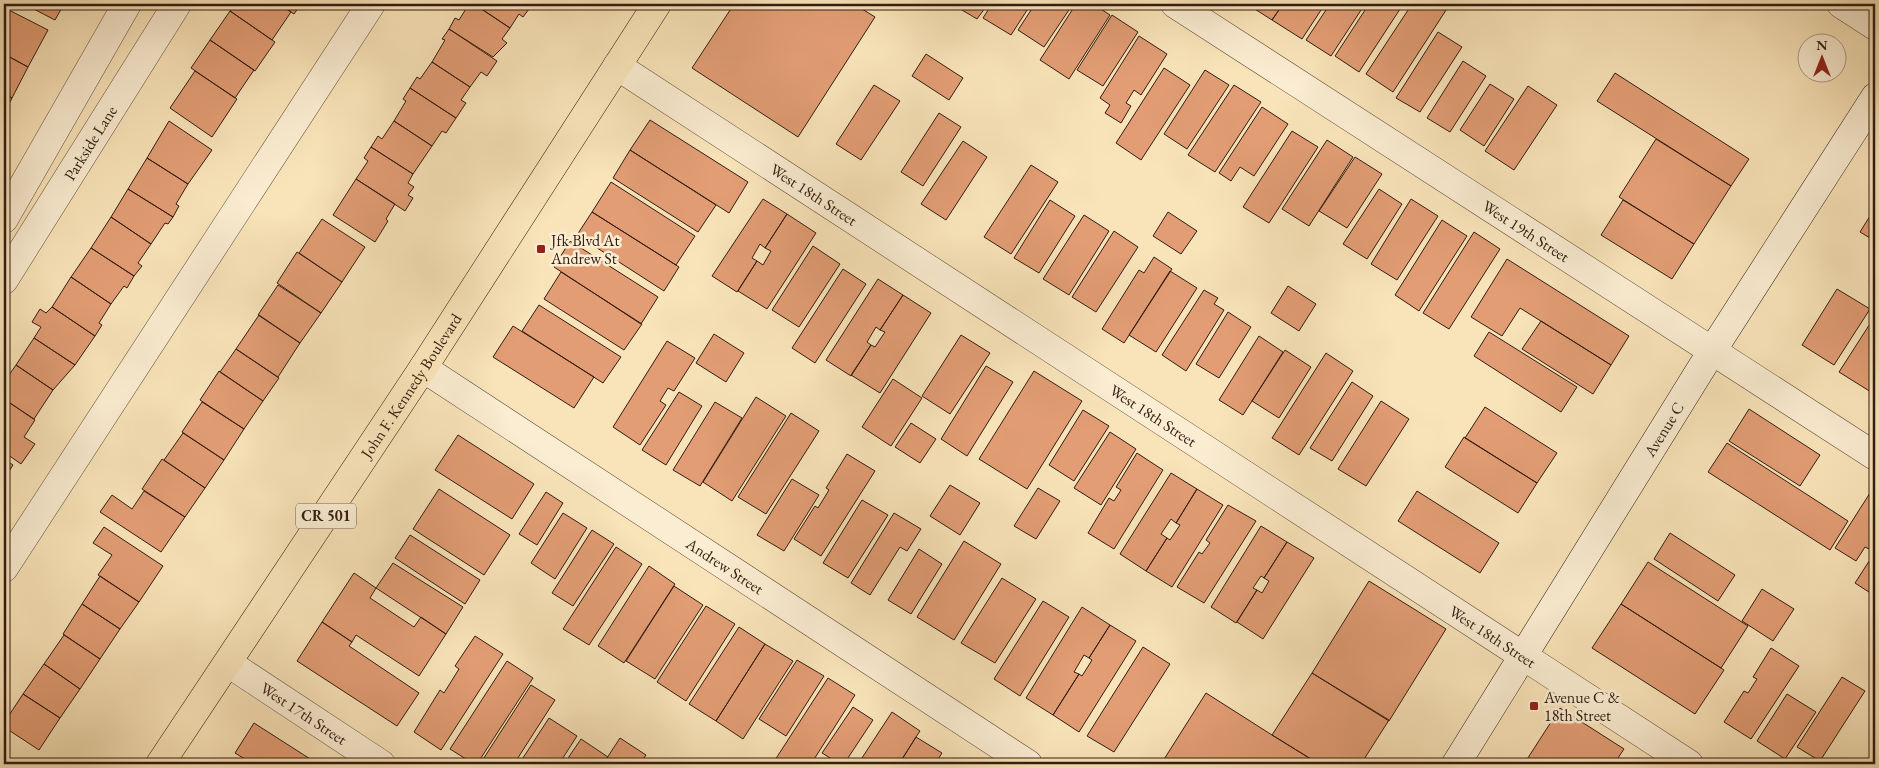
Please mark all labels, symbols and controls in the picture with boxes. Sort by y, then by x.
north arrow [1796,32,1846,82]
text: N [1816,36,1828,54]
street label: Parkside Lane [59,102,122,184]
street label: West 18th Street [766,159,861,231]
street label: West 19th Street [1478,195,1573,267]
place label: Jfk Blvd At Andrew St [549,230,619,269]
marker: Jfk Blvd At Andrew St [535,243,547,255]
street label: John F. Kennedy Boulevard [355,309,467,464]
street label: West 18th Street [1106,380,1201,452]
street label: Avenue C [1639,398,1689,461]
road number: CR 501 [296,504,356,528]
street label: Andrew Street [681,533,768,599]
street label: West 18th Street [1445,601,1540,673]
street label: West 17th Street [256,677,351,750]
place label: Avenue C & 18th Street [1543,687,1620,726]
marker: Avenue C & 18th Street [1528,700,1540,712]

